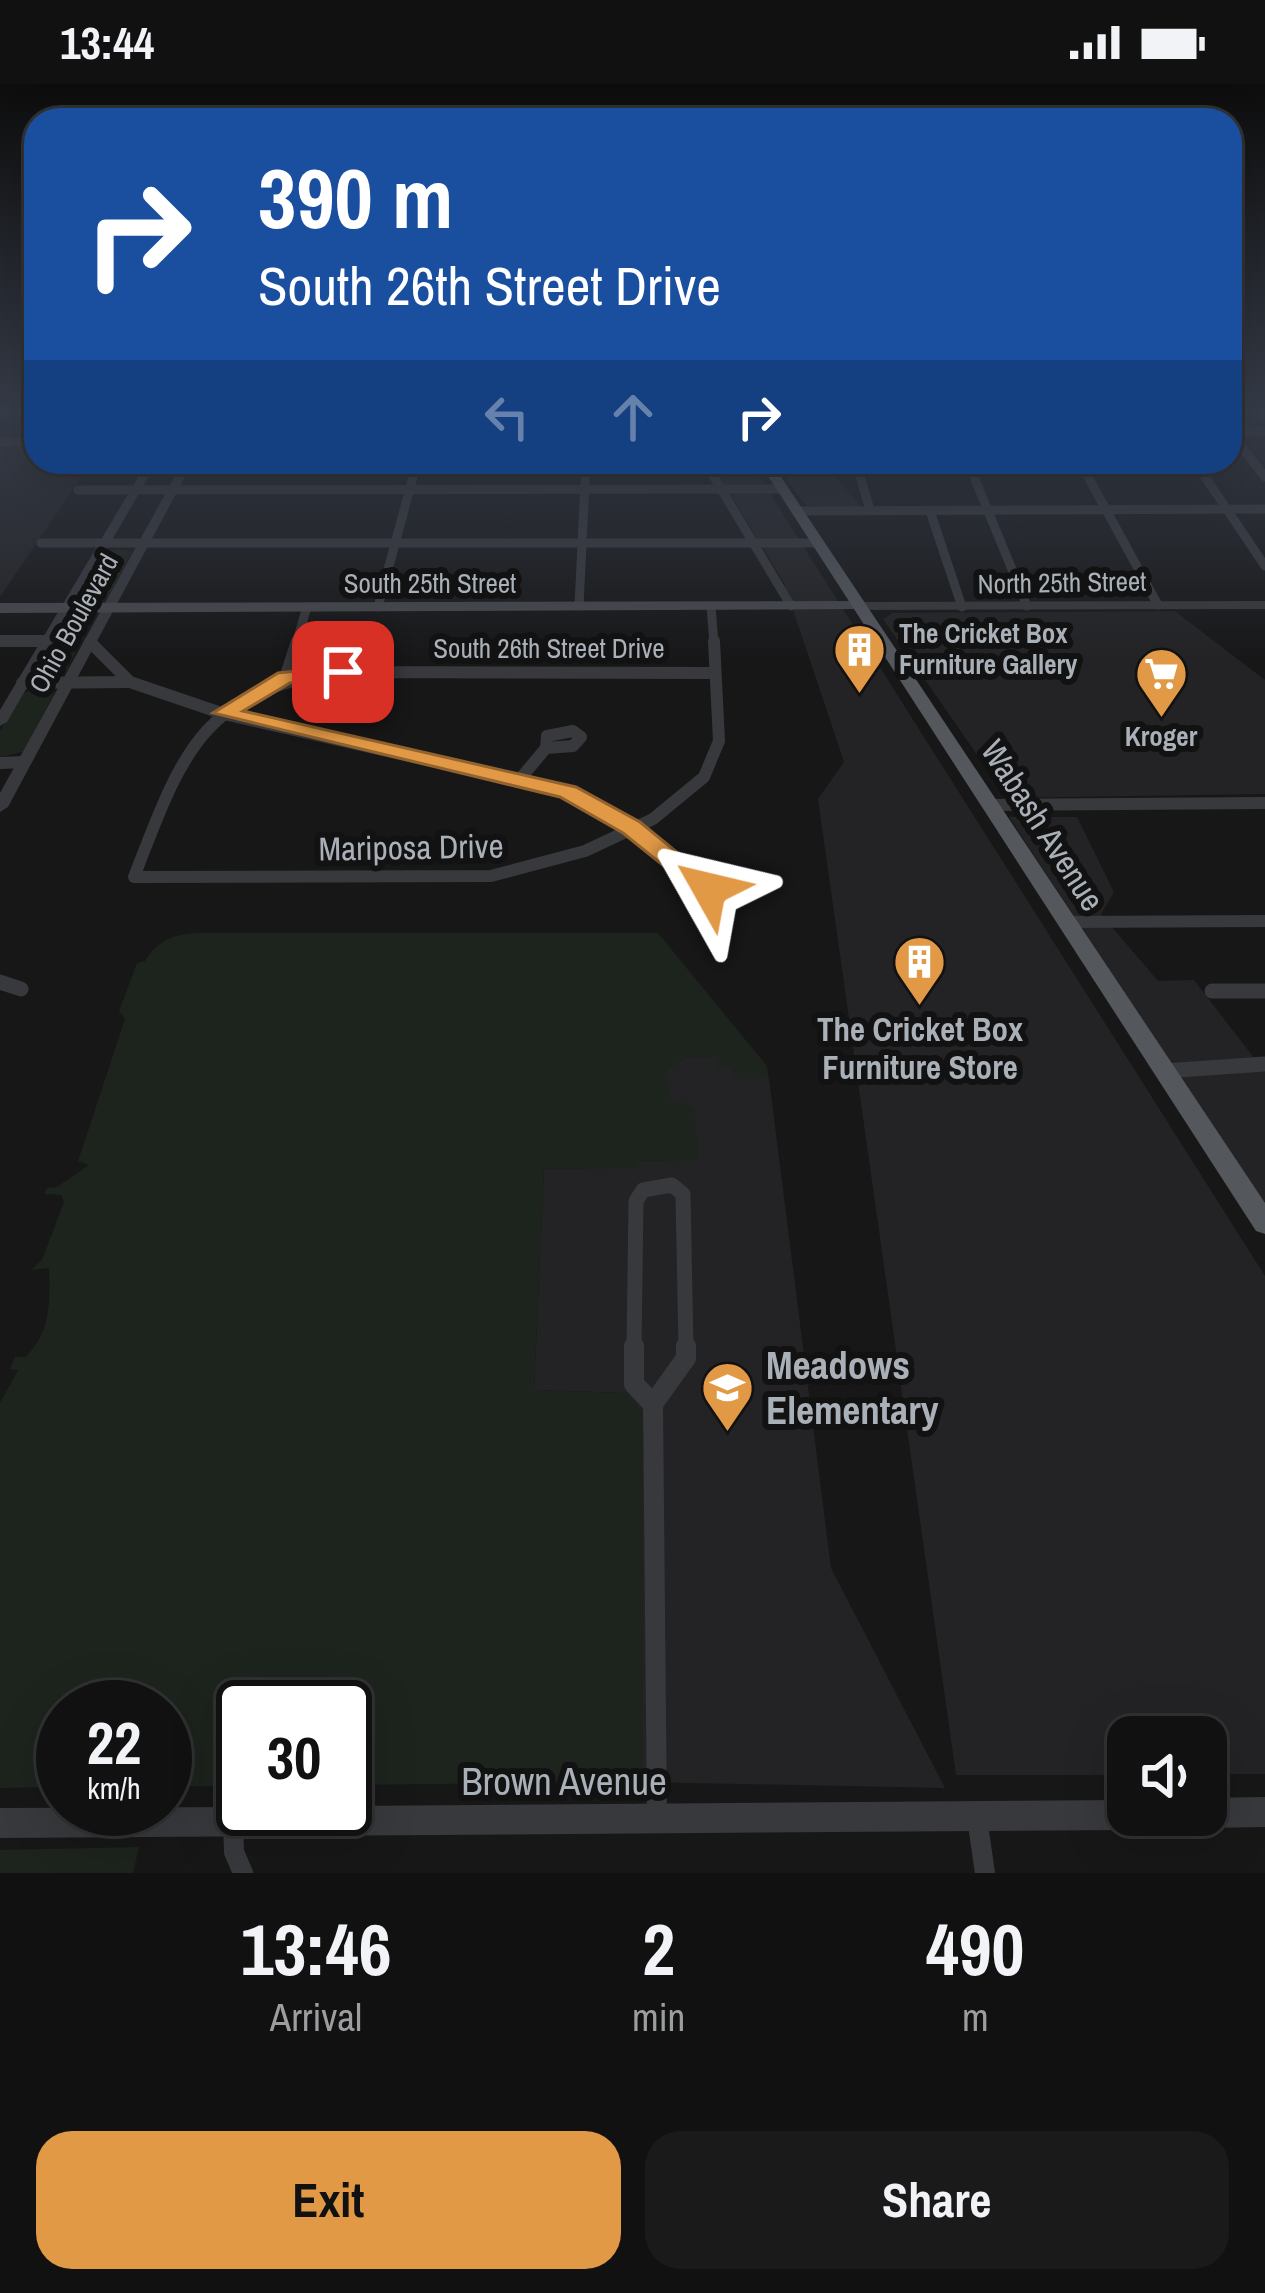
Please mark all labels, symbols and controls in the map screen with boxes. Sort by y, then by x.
text: 13:44 [60,12,154,73]
text: 390 m [258,141,453,254]
icon: right [60,156,216,312]
text: South 26th Street Drive [258,249,721,322]
icon: left [474,384,540,450]
icon: ahead [600,384,666,450]
icon: right [726,384,792,450]
street label: Ohio Boulevard [20,547,126,699]
street label: North 25th Street [977,563,1147,601]
street label: South 25th Street [344,565,516,601]
place label: The Cricket Box Furniture Gallery [899,615,1078,682]
pin [292,621,394,723]
building icon: The Cricket Box Furniture Gallery [832,621,888,695]
street label: South 26th Street Drive [433,630,665,666]
icon: arrive [310,639,376,705]
supermarket icon: Kroger [1133,645,1189,719]
place label: Kroger [1125,718,1198,754]
street label: Wabash Avenue [971,731,1115,919]
street label: Mariposa Drive [318,823,504,871]
position arrow [646,826,772,952]
building icon: The Cricket Box Furniture Store [892,934,948,1008]
place label: The Cricket Box Furniture Store [817,1007,1023,1089]
place label: Meadows Elementary [766,1339,939,1436]
school or university icon: Meadows Elementary [699,1359,755,1433]
speed limit sign: 30 [216,1680,372,1836]
text: 22 [87,1702,141,1783]
map controls [1107,1716,1227,1836]
button: sound [1107,1716,1227,1836]
street label: Brown Avenue [461,1755,667,1807]
text: km/h [87,1768,141,1808]
text: 13:46 [241,1900,392,1997]
text: 2 [642,1900,675,1997]
text: 490 [926,1900,1024,1997]
text: Arrival [270,1991,362,2043]
text: min [632,1991,685,2043]
text: m [962,1991,989,2043]
button: Exit [36,2131,621,2269]
button: Share [645,2131,1229,2269]

